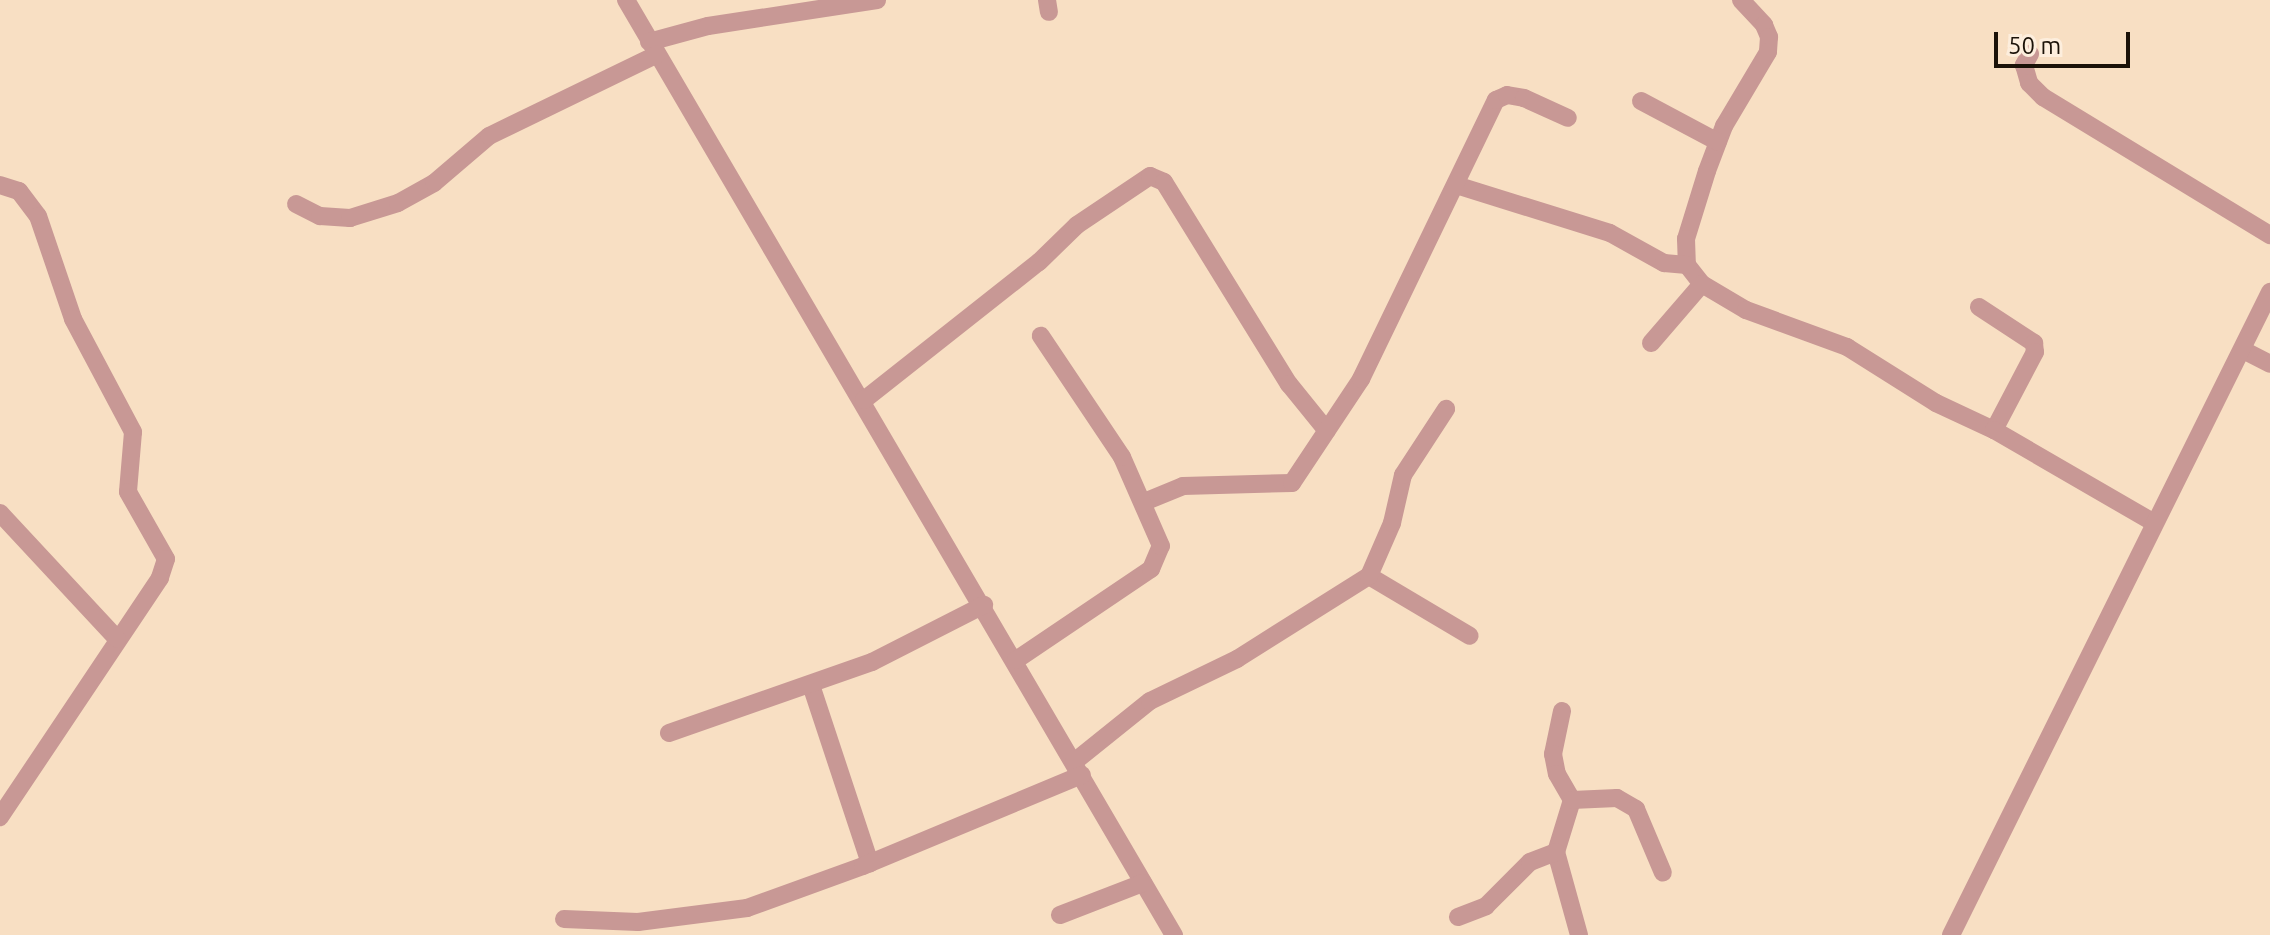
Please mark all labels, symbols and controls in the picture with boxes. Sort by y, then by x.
scale bar [1998,16,2134,66]
text: 50 m [2008,32,2061,59]

